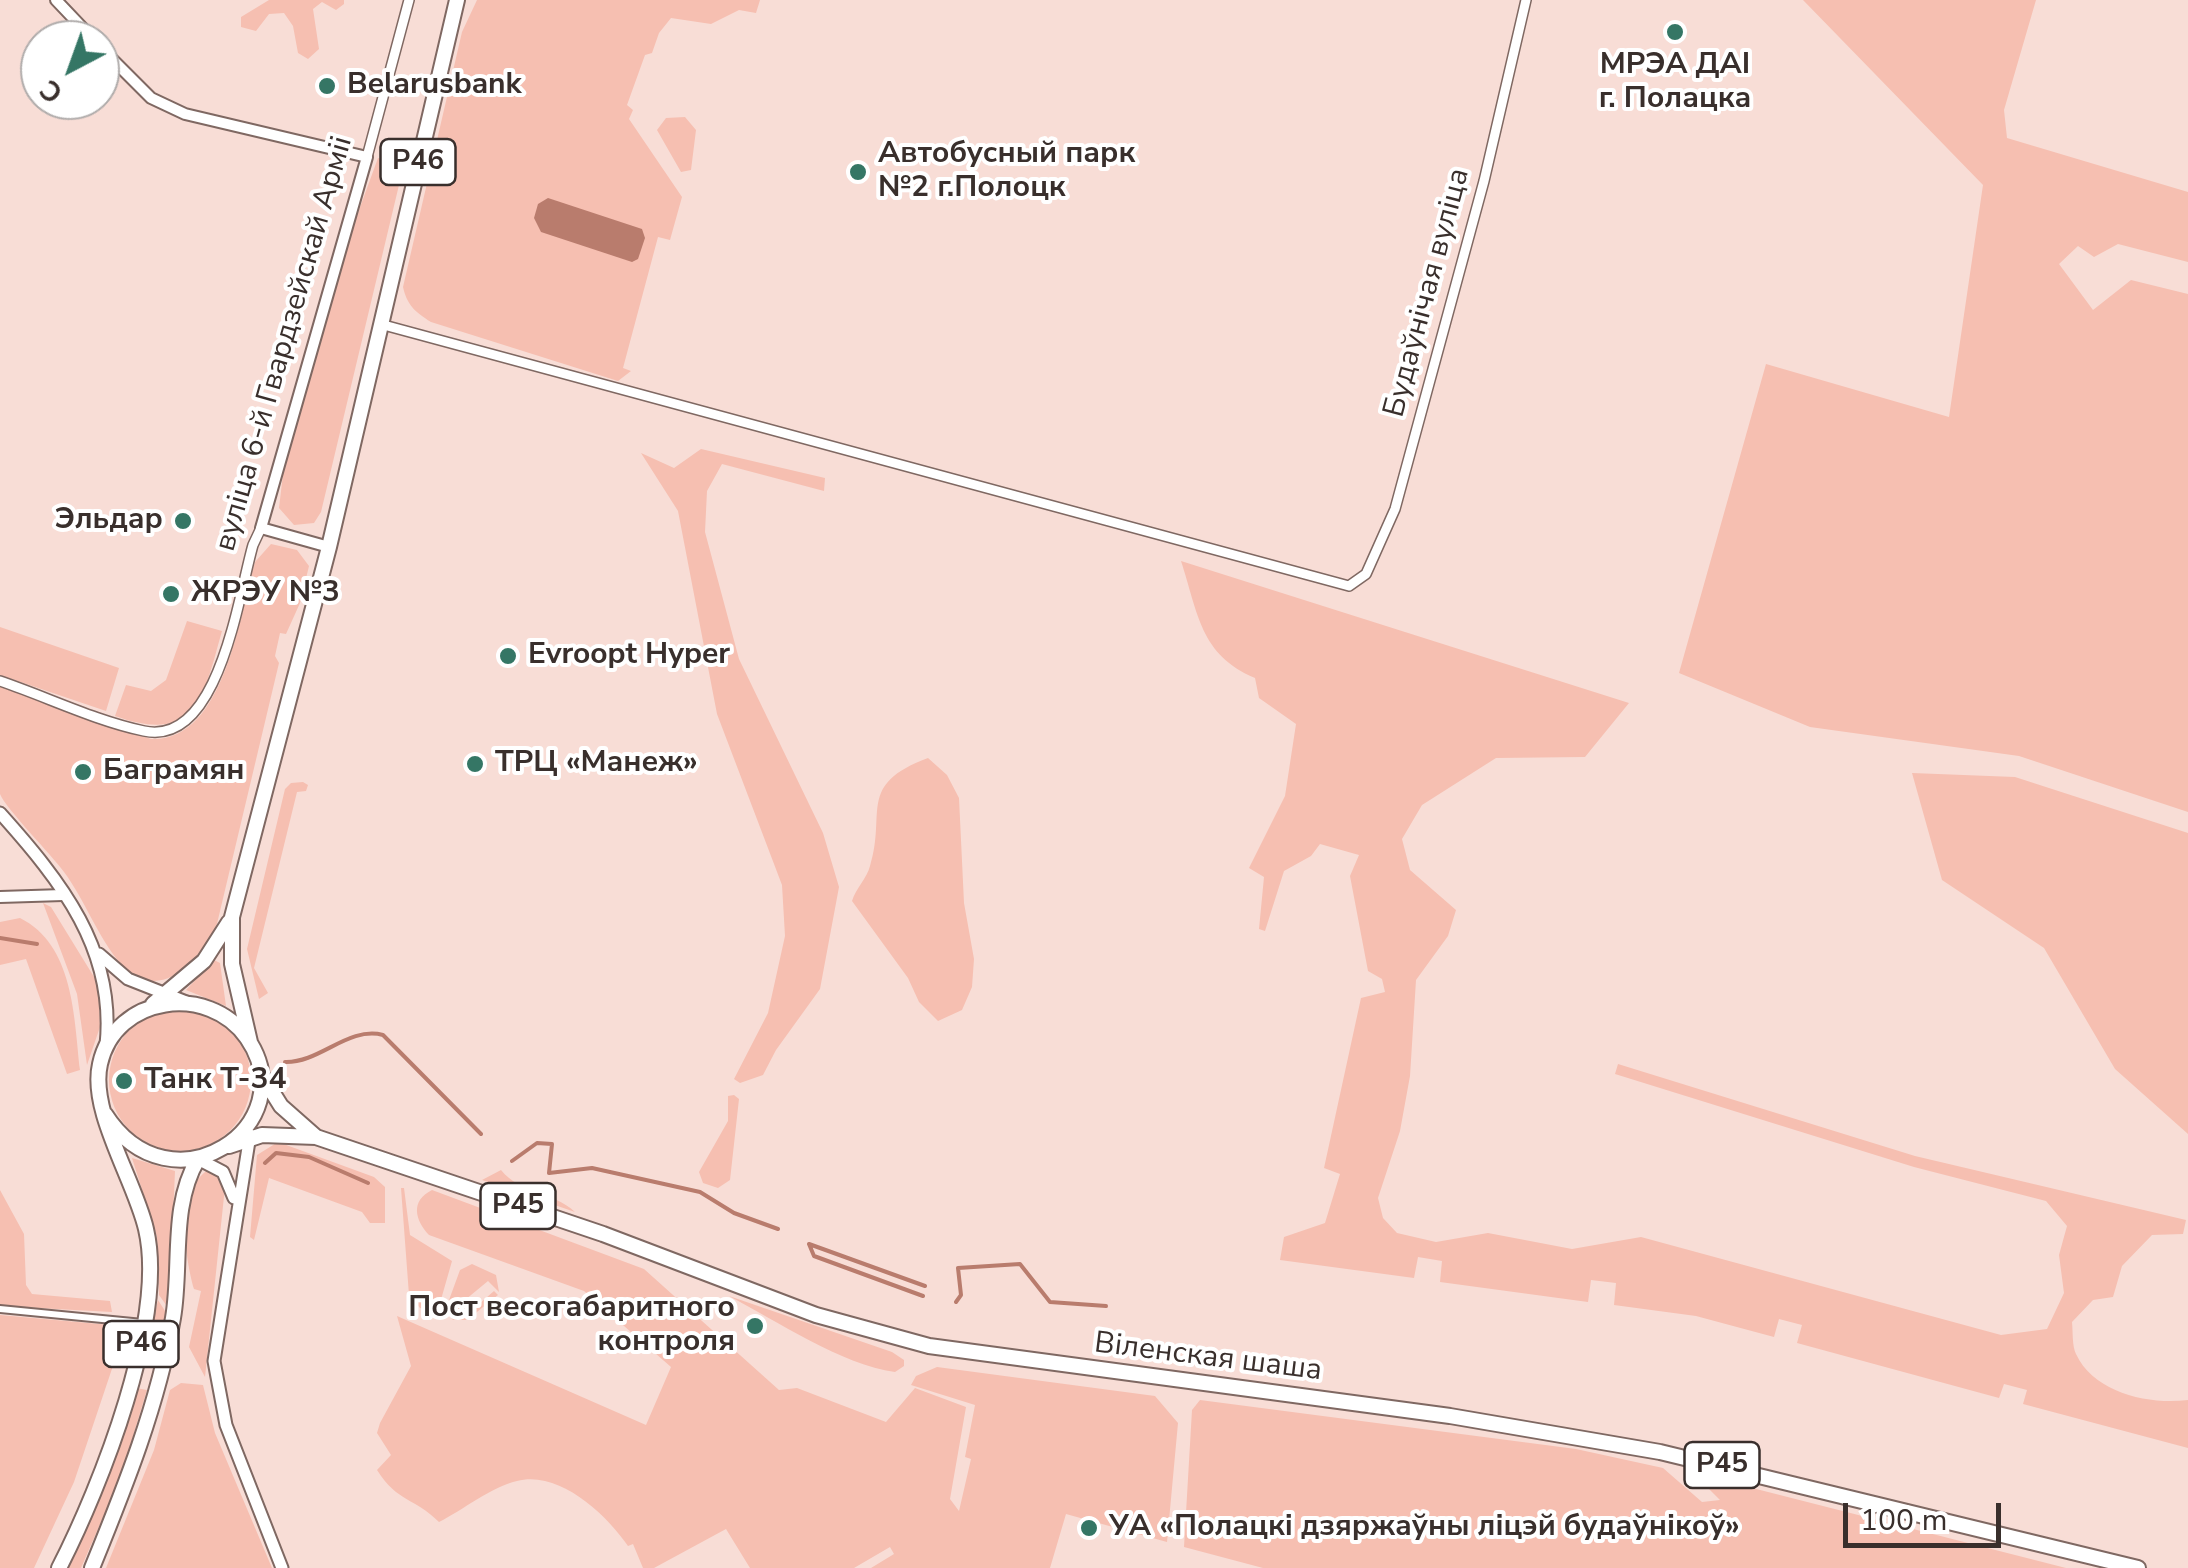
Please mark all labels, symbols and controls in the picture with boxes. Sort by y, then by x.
north arrow [20,20,120,120]
marker: МРЭА ДАІ г. Полацка [1664,21,1686,43]
place label: МРЭА ДАІ г. Полацка [1599,48,1751,118]
place label: Belarusbank [347,68,522,104]
text: С [32,71,71,112]
marker: Belarusbank [316,75,338,97]
street label: вуліца 6-й Гвардзейскай Арміі [209,133,361,555]
place label: Автобусный парк №2 г.Полоцк [878,137,1135,208]
road number: Р46 [380,139,456,185]
marker: Автобусный парк №2 г.Полоцк [847,161,869,183]
street label: Будаўнічая вуліца [1377,165,1479,421]
place label: Эльдар [55,503,163,539]
marker: Эльдар [172,510,194,532]
place label: ЖРЭУ №3 [191,576,340,612]
marker: ЖРЭУ №3 [160,583,182,605]
place label: Evroopt Hyper [528,638,730,674]
marker: Evroopt Hyper [497,645,519,667]
place label: ТРЦ «Манеж» [495,746,698,782]
marker: ТРЦ «Манеж» [464,753,486,775]
place label: Баграмян [103,754,245,790]
marker: Баграмян [72,761,94,783]
place label: Танк Т-34 [144,1063,286,1099]
marker: Танк Т-34 [113,1070,135,1092]
road number: Р45 [480,1183,556,1229]
place label: Пост весогабаритного контроля [408,1291,735,1362]
marker: Пост весогабаритного контроля [744,1315,766,1337]
road number: Р46 [104,1321,178,1367]
street label: Віленская шаша [1092,1326,1324,1390]
road number: Р45 [1684,1442,1760,1488]
scale bar [1848,1483,2006,1545]
text: 100 m [1860,1500,1947,1541]
place label: УА «Полацкі дзяржаўны ліцэй будаўнікоў» [1109,1510,1740,1546]
marker: УА «Полацкі дзяржаўны ліцэй будаўнікоў» [1078,1517,1100,1539]

